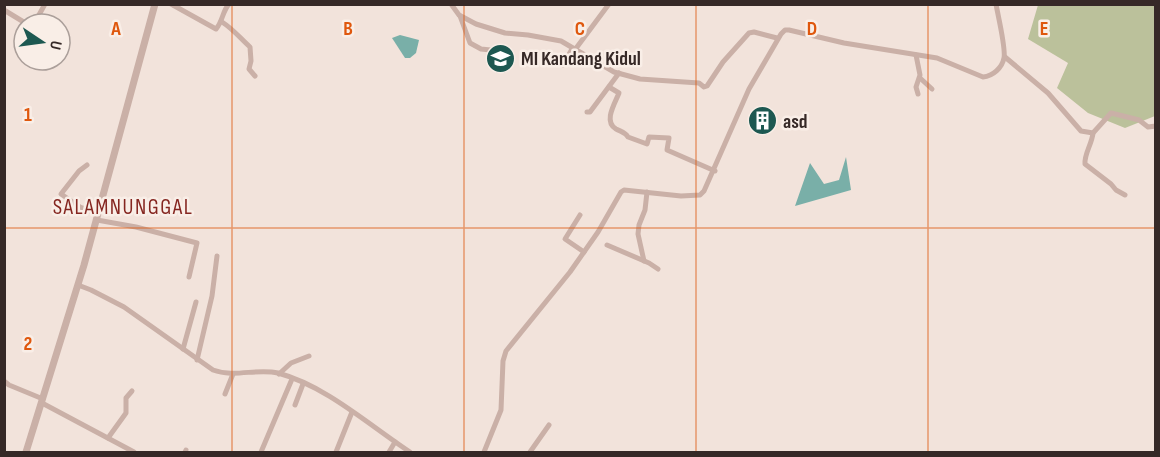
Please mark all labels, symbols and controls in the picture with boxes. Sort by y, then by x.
north arrow [12,12,72,72]
text: A [110,17,121,41]
text: B [343,17,353,41]
text: C [575,17,585,41]
text: D [807,17,817,41]
text: E [1040,17,1048,41]
text: U [45,39,65,51]
school or university icon: MI Kandang Kidul [484,42,516,74]
place label: MI Kandang Kidul [521,47,641,71]
text: 1 [24,103,32,127]
building icon: asd [746,105,778,137]
place label: asd [783,110,808,134]
district label: SALAMNUNGGAL [53,194,193,221]
text: 2 [24,332,32,356]

